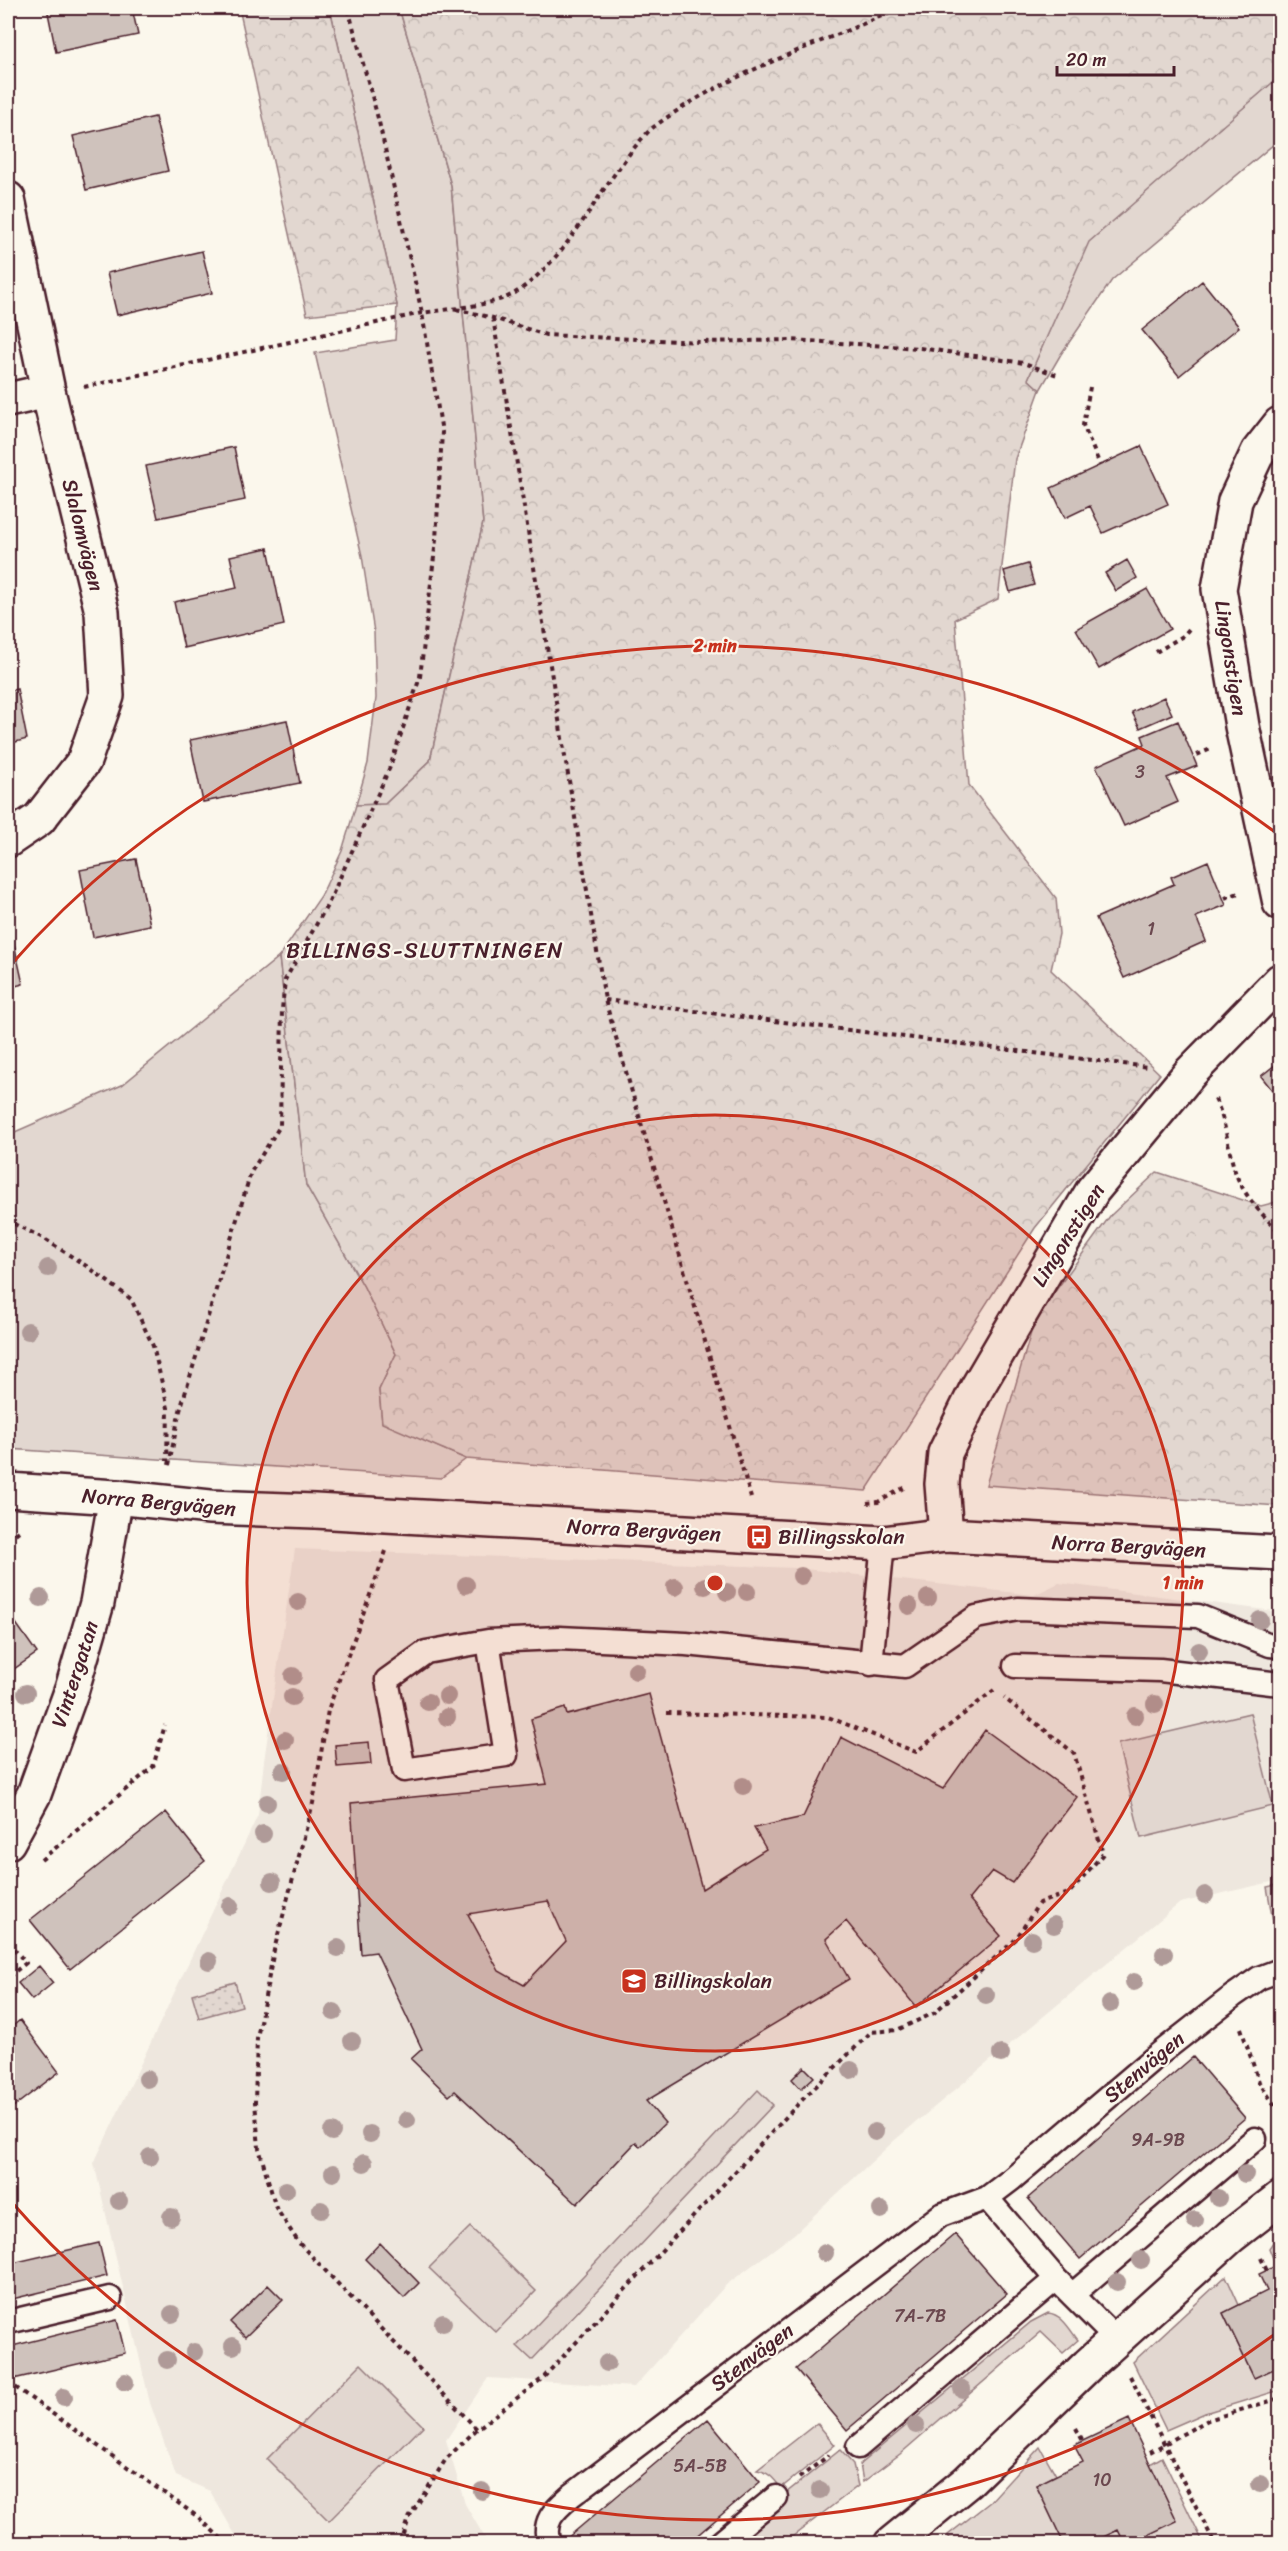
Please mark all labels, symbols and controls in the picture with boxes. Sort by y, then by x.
scale bar [1057,39,1174,77]
text: 20 m [1066,44,1106,76]
street label: Slalomvägen [51,475,115,595]
street label: Lingonstigen [1203,597,1259,719]
text: 2 min [692,630,737,662]
house number: 3 [1135,756,1145,788]
house number: 1 [1147,913,1155,945]
district label: BILLINGS-SLUTTNINGEN [286,931,564,970]
street label: Lingonstigen [1021,1175,1115,1295]
street label: Norra Bergvägen [81,1476,237,1528]
street label: Norra Bergvägen [566,1507,722,1553]
place label: Billingsskolan [778,1518,905,1556]
bus stop icon: Billingsskolan [744,1522,774,1552]
street label: Norra Bergvägen [1051,1523,1207,1569]
text: 1 min [1163,1567,1204,1599]
centre of rings [705,1573,725,1593]
street label: Vintergatan [40,1616,110,1732]
place label: Billingskolan [654,1962,772,2000]
school or university icon: Billingskolan [619,1966,649,1996]
street label: Stenvägen [1094,2021,1194,2113]
house number: 9A-9B [1131,2124,1185,2156]
house number: 7A-7B [894,2300,946,2332]
street label: Stenvägen [702,2312,802,2402]
house number: 5A-5B [673,2450,727,2482]
house number: 10 [1092,2464,1112,2496]

